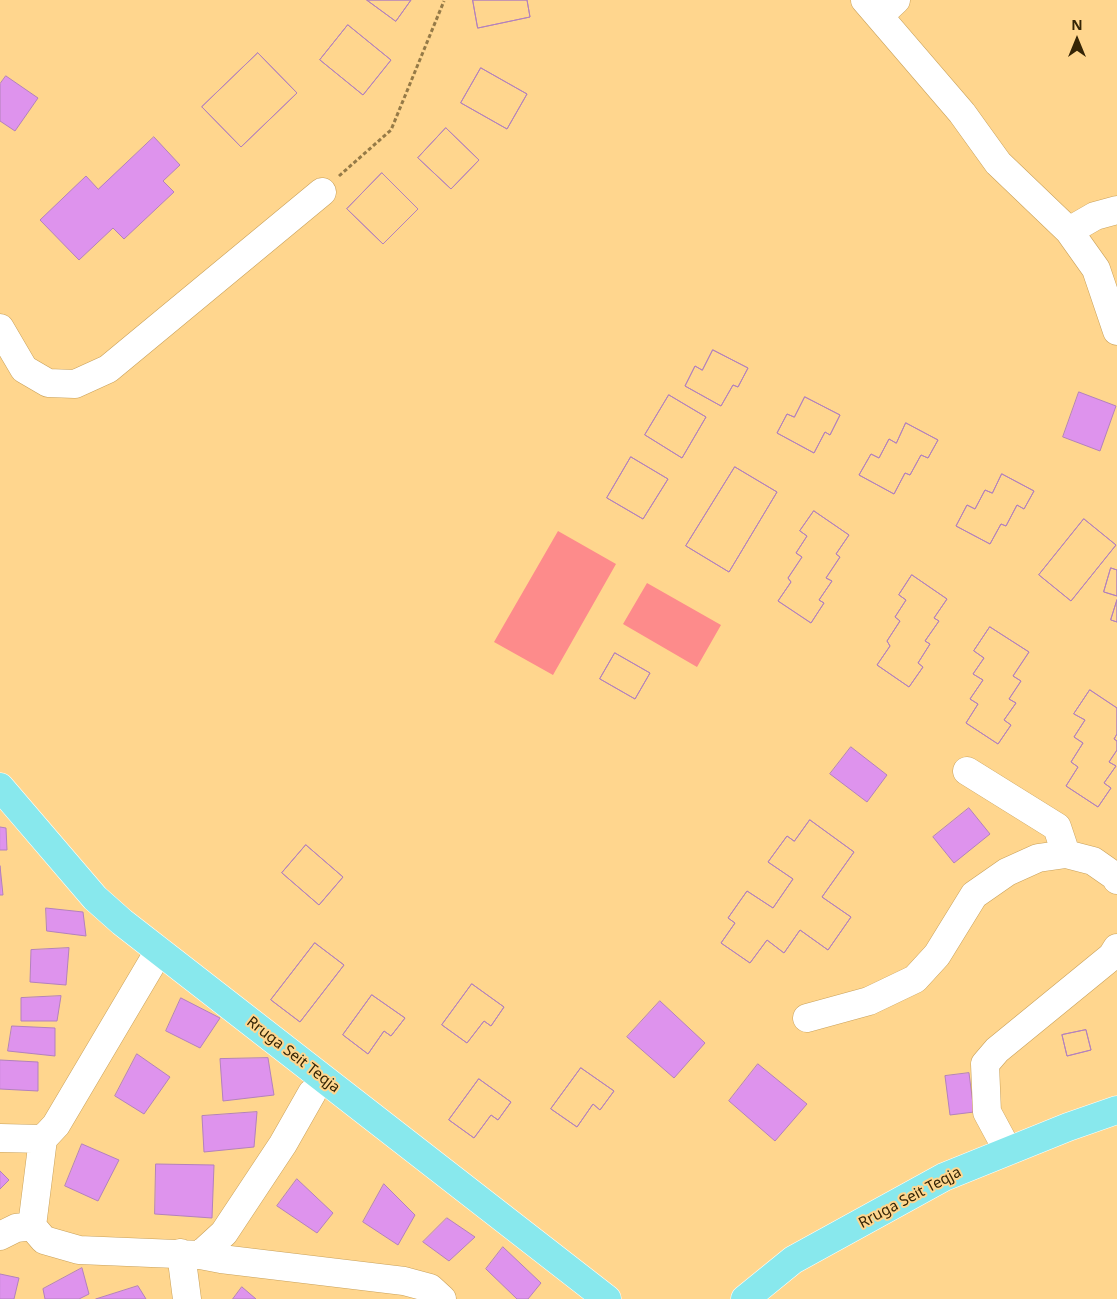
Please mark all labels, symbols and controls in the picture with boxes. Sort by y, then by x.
north arrow [1052,15,1102,65]
text: N [1071,15,1083,34]
street label: Rruga Seit Teqja [243,1013,343,1097]
street label: Rruga Seit Teqja [856,1163,964,1233]

